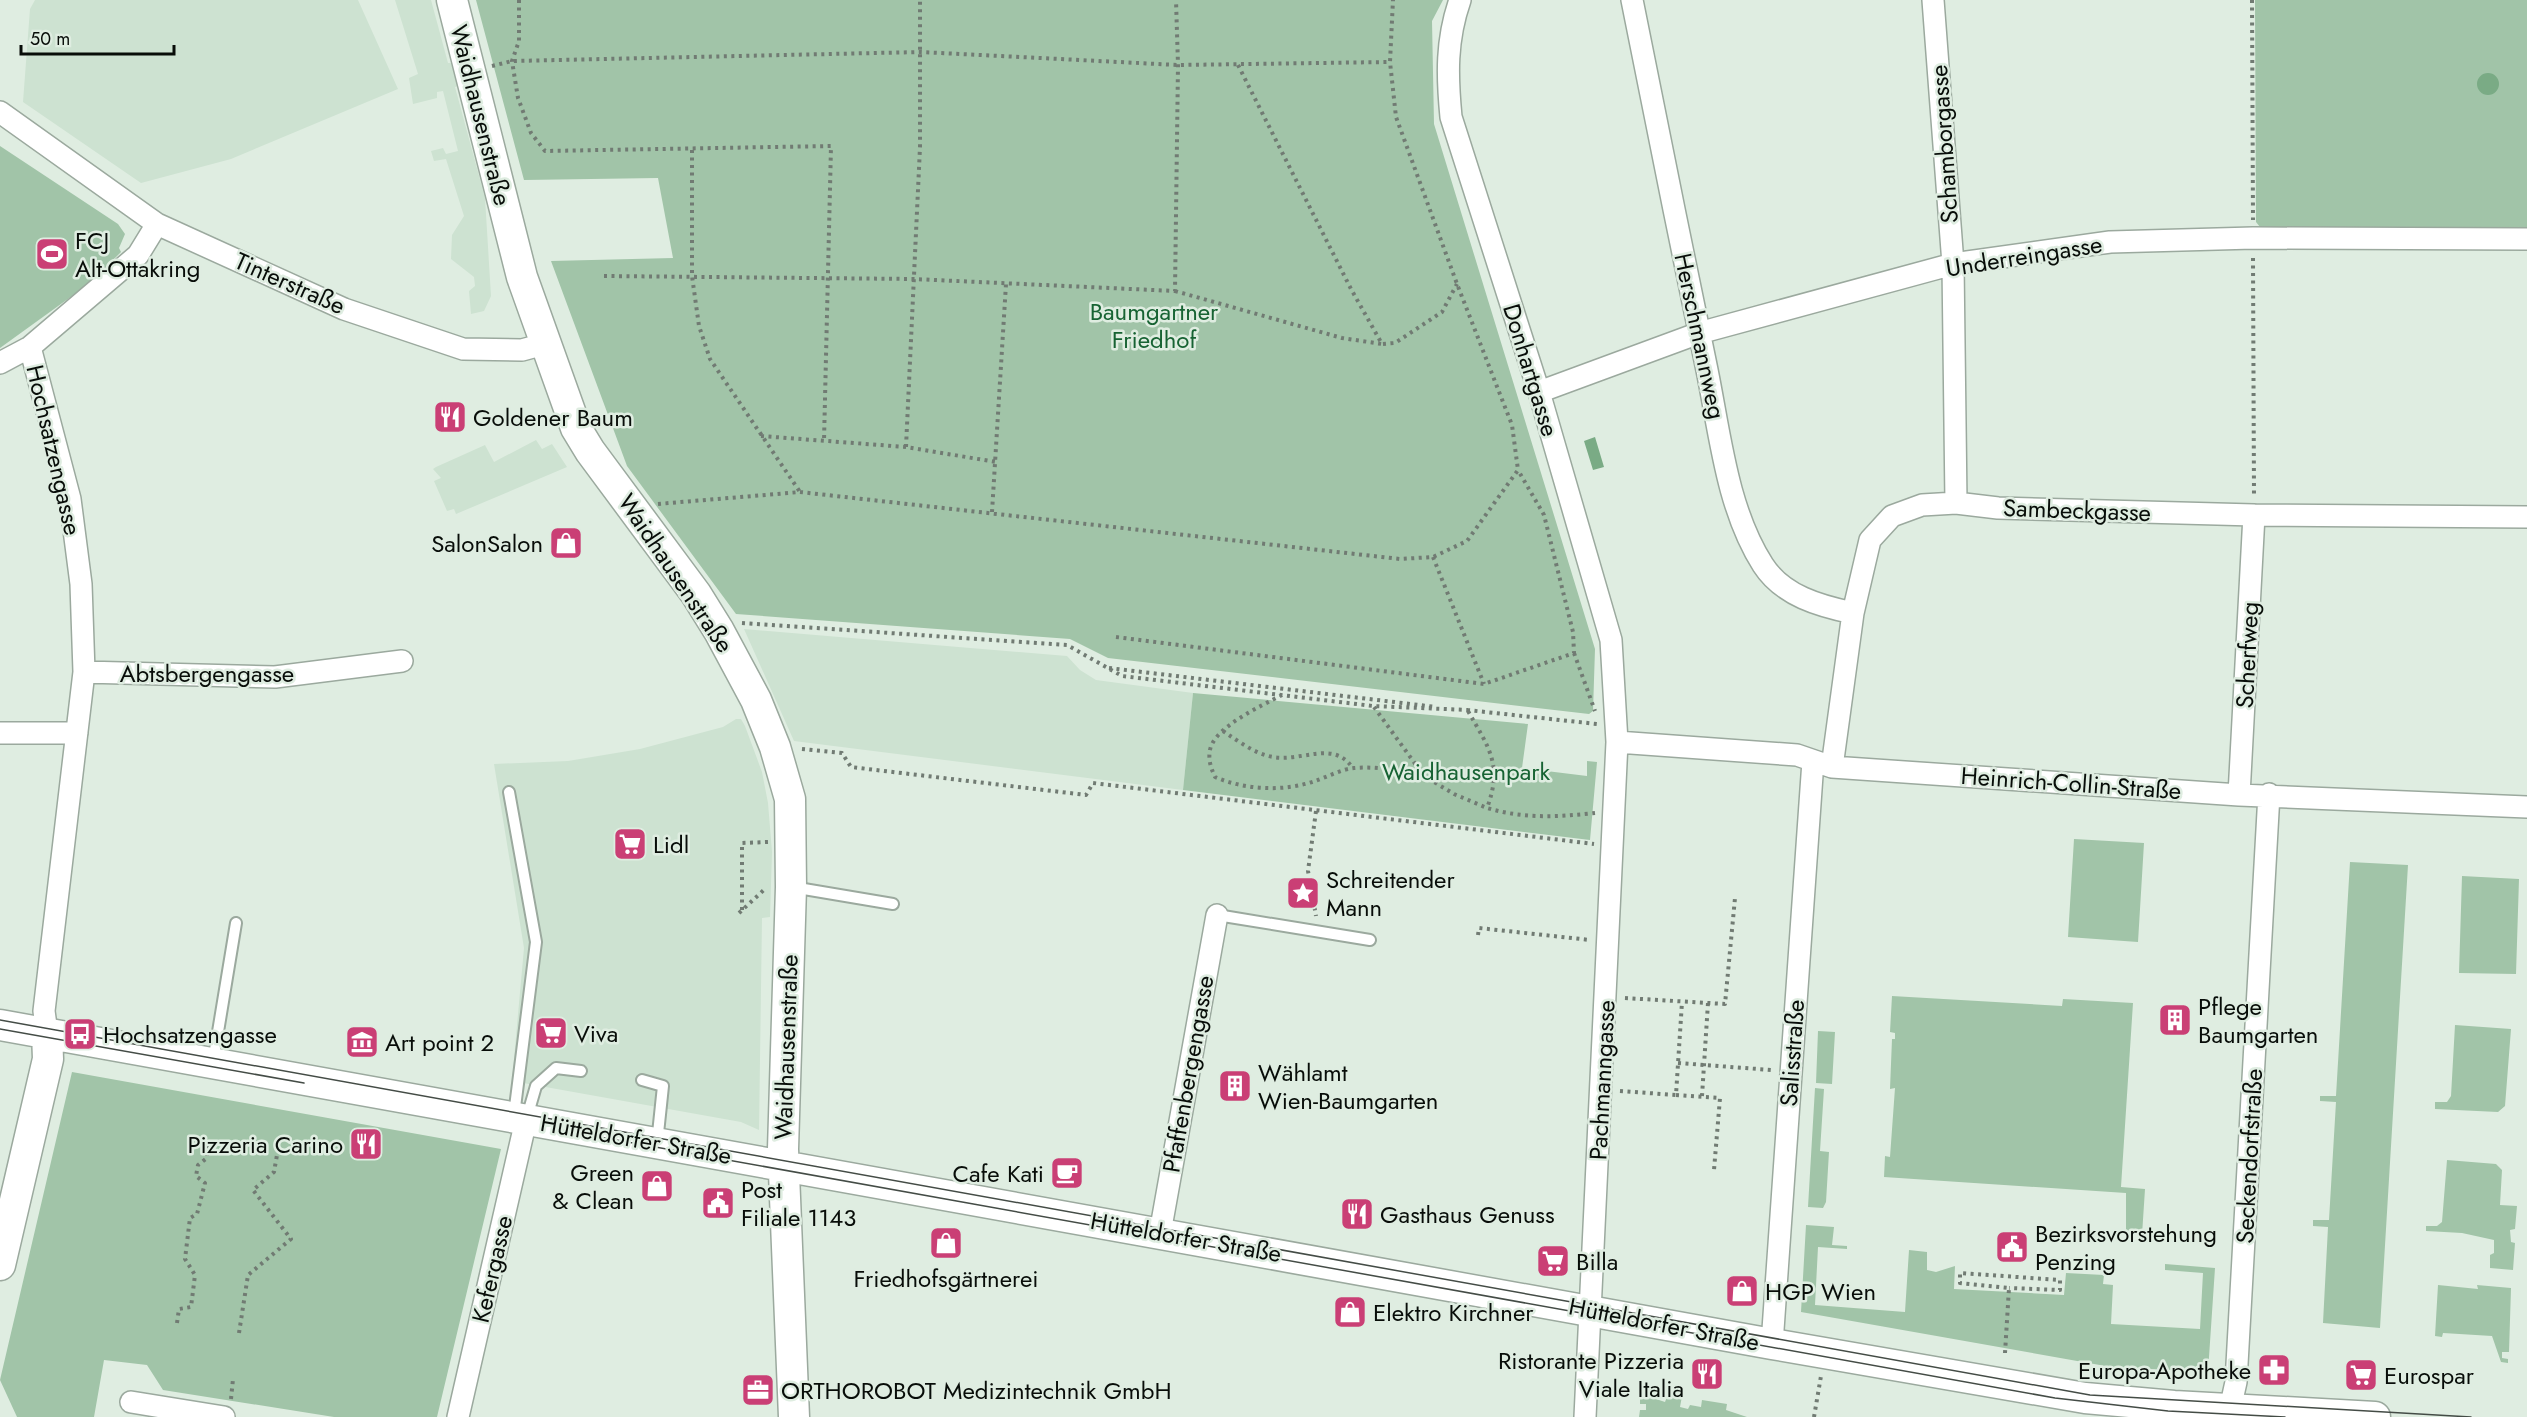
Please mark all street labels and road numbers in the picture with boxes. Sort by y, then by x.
street label: Waidhausenstraße [442,21,520,209]
street label: Schamborgasse [1921,63,1967,225]
street label: Underreingasse [1943,226,2105,286]
street label: Tinterstraße [229,243,351,323]
street label: Herschmannweg [1665,250,1735,422]
street label: Donhartgasse [1494,299,1568,441]
street label: Hochsatzengasse [17,361,91,539]
street label: Waidhausenstraße [610,486,742,660]
street label: Sambeckgasse [2002,490,2152,530]
street label: Scherfweg [2227,601,2267,709]
street label: Abtsbergengasse [120,656,294,691]
street label: Heinrich-Collin-Straße [1960,758,2182,808]
street label: Waidhausenstraße [765,954,807,1140]
street label: Pfaffenbergengasse [1153,973,1223,1175]
street label: Salisstraße [1771,998,1813,1108]
street label: Pachmanngasse [1580,999,1624,1161]
street label: Seckendorfstraße [2227,1068,2271,1244]
street label: Hütteldorfer Straße [538,1105,734,1173]
street label: Hütteldorfer Straße [1088,1203,1284,1271]
street label: Kefergasse [463,1212,521,1326]
street label: Hütteldorfer Straße [1566,1288,1762,1360]

